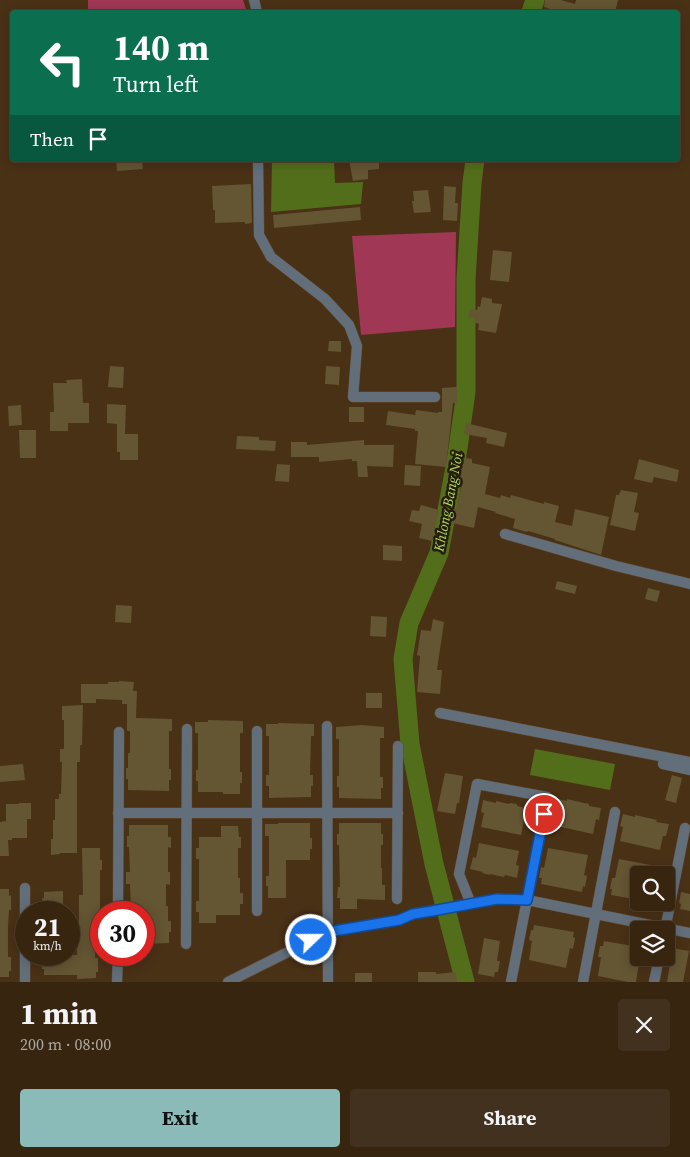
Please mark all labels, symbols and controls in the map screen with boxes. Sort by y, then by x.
text: 140 m [113,24,209,72]
icon: left [30,30,95,95]
text: Turn left [113,69,198,99]
icon: arrive [84,125,112,153]
text: Then [30,126,74,152]
water label: Khlong Bang Noi [428,450,468,554]
pin [523,793,565,835]
icon: arrive [530,800,558,828]
map controls [630,866,675,966]
button: search [630,866,675,911]
speed limit sign: 30 [90,901,155,966]
text: 21 [34,910,61,944]
position arrow [284,913,336,965]
button: layers [630,921,675,966]
text: km/h [33,938,62,954]
text: 1 min [20,993,98,1034]
button: close [618,999,670,1051]
text: 200 m · 08:00 [20,1033,111,1055]
button: Exit [20,1089,340,1147]
button: Share [350,1089,670,1147]

